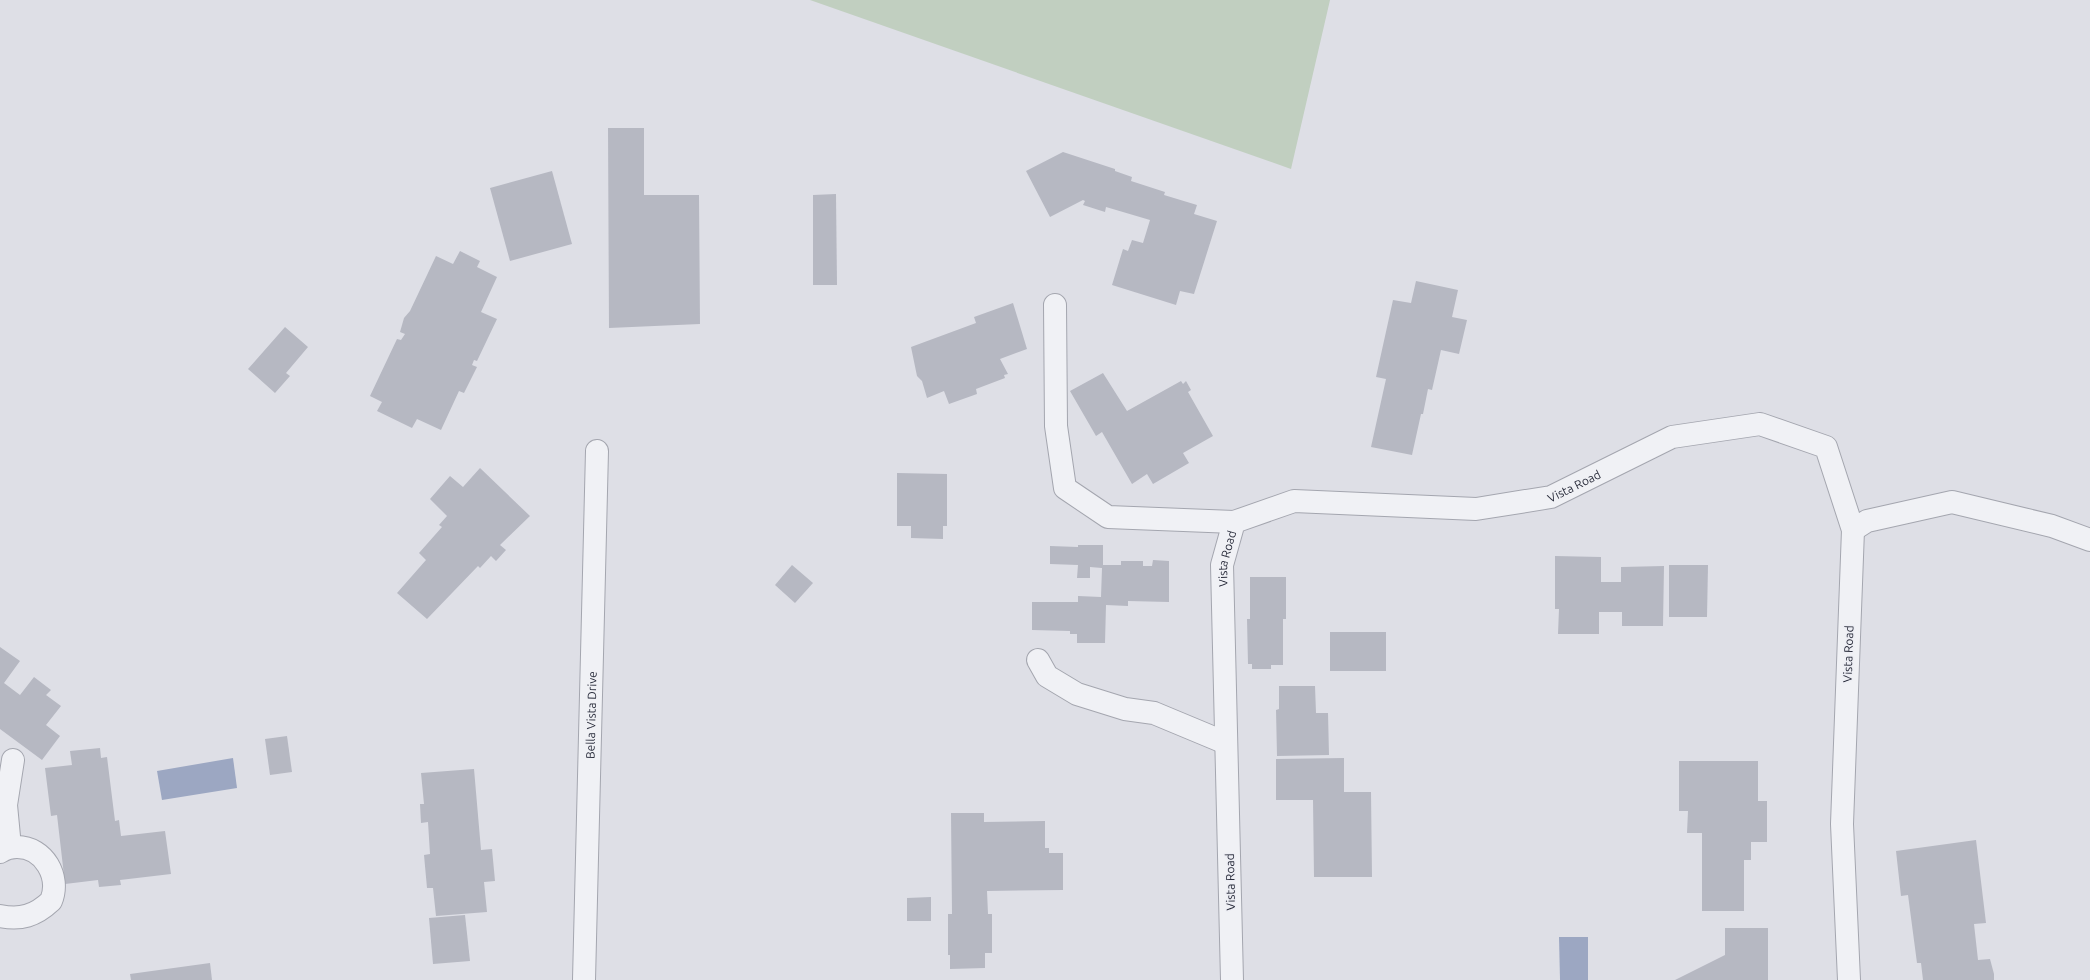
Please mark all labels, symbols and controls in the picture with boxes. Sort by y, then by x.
street label: Vista Road [1545,467,1603,504]
street label: Vista Road [1215,529,1238,587]
street label: Vista Road [1841,625,1855,683]
street label: Bella Vista Drive [583,671,598,759]
street label: Vista Road [1223,853,1237,911]

